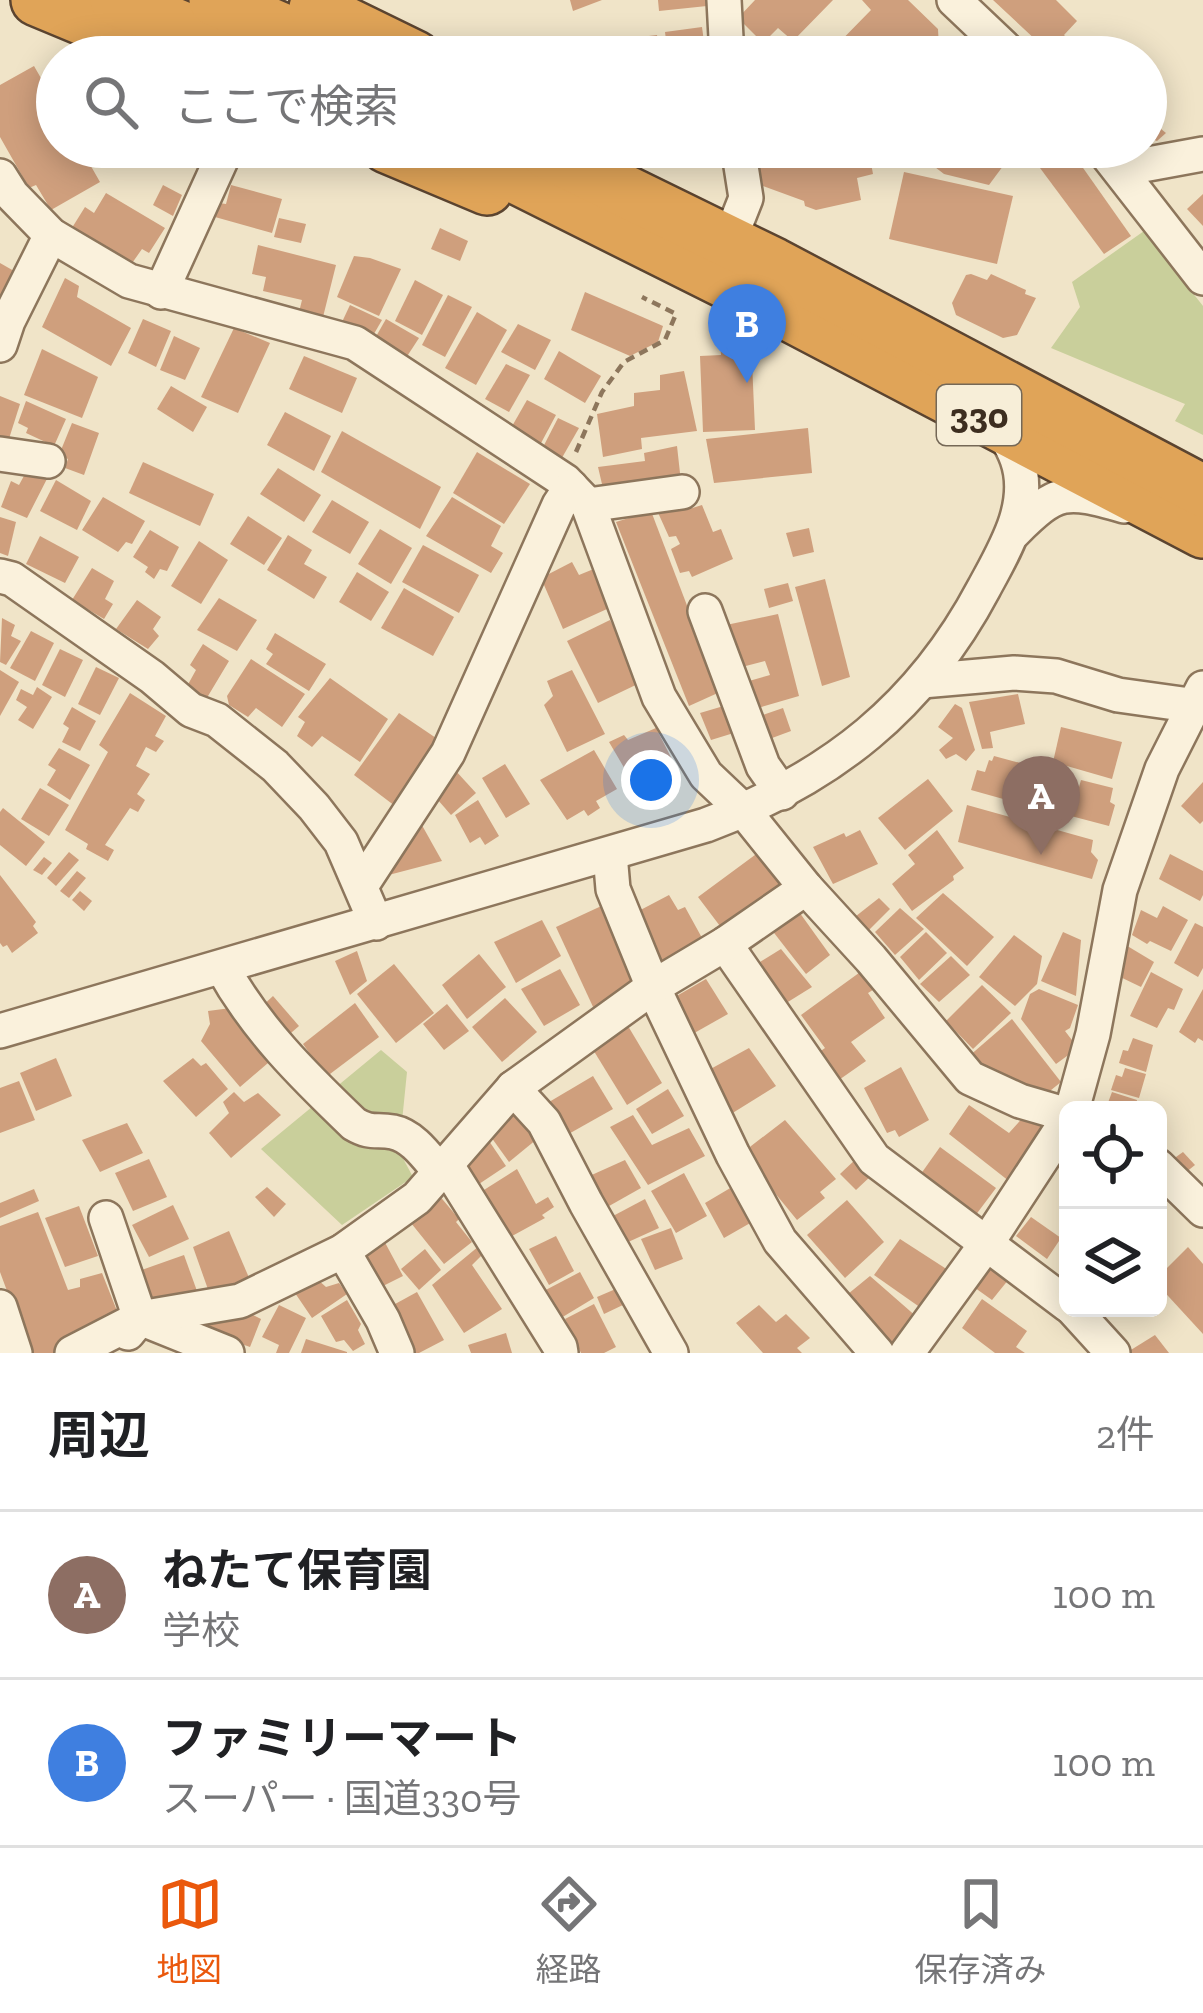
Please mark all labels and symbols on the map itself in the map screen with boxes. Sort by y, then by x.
pin: B [708,284,786,383]
road number: 330 [937,385,1021,445]
your location [621,750,681,810]
pin: A [1002,756,1080,855]

